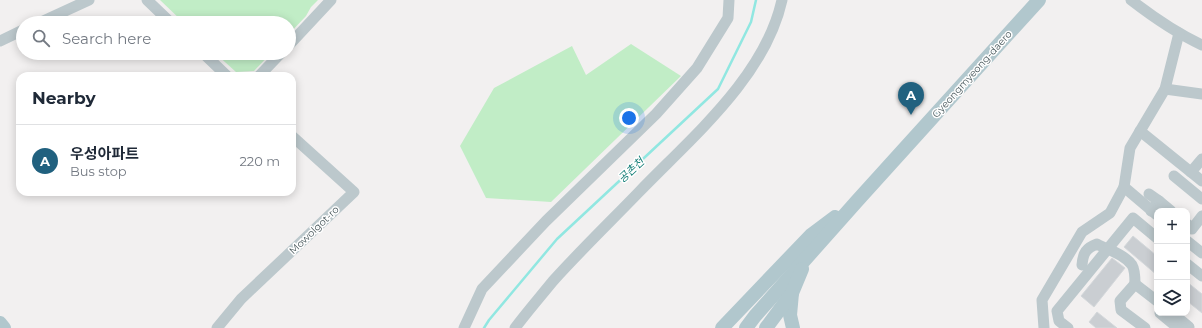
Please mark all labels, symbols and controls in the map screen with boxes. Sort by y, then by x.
search box [16,16,296,60]
icon: search [30,27,52,49]
street label: Gyeongmyeong-daero [929,28,1015,120]
text: Search here [62,29,151,48]
pin: A [898,82,924,115]
text: Nearby [32,88,96,108]
your location [619,108,639,128]
text: 우성아파트 [70,144,139,163]
text: A [40,153,50,169]
text: 220 m [239,153,280,169]
water label: 공촌천 [615,153,648,185]
text: Bus stop [70,163,127,179]
street label: Mowolgot-ro [286,203,342,257]
map controls [1154,208,1190,316]
button: + [1154,208,1190,244]
button: − [1154,244,1190,280]
button: layers [1154,280,1190,316]

